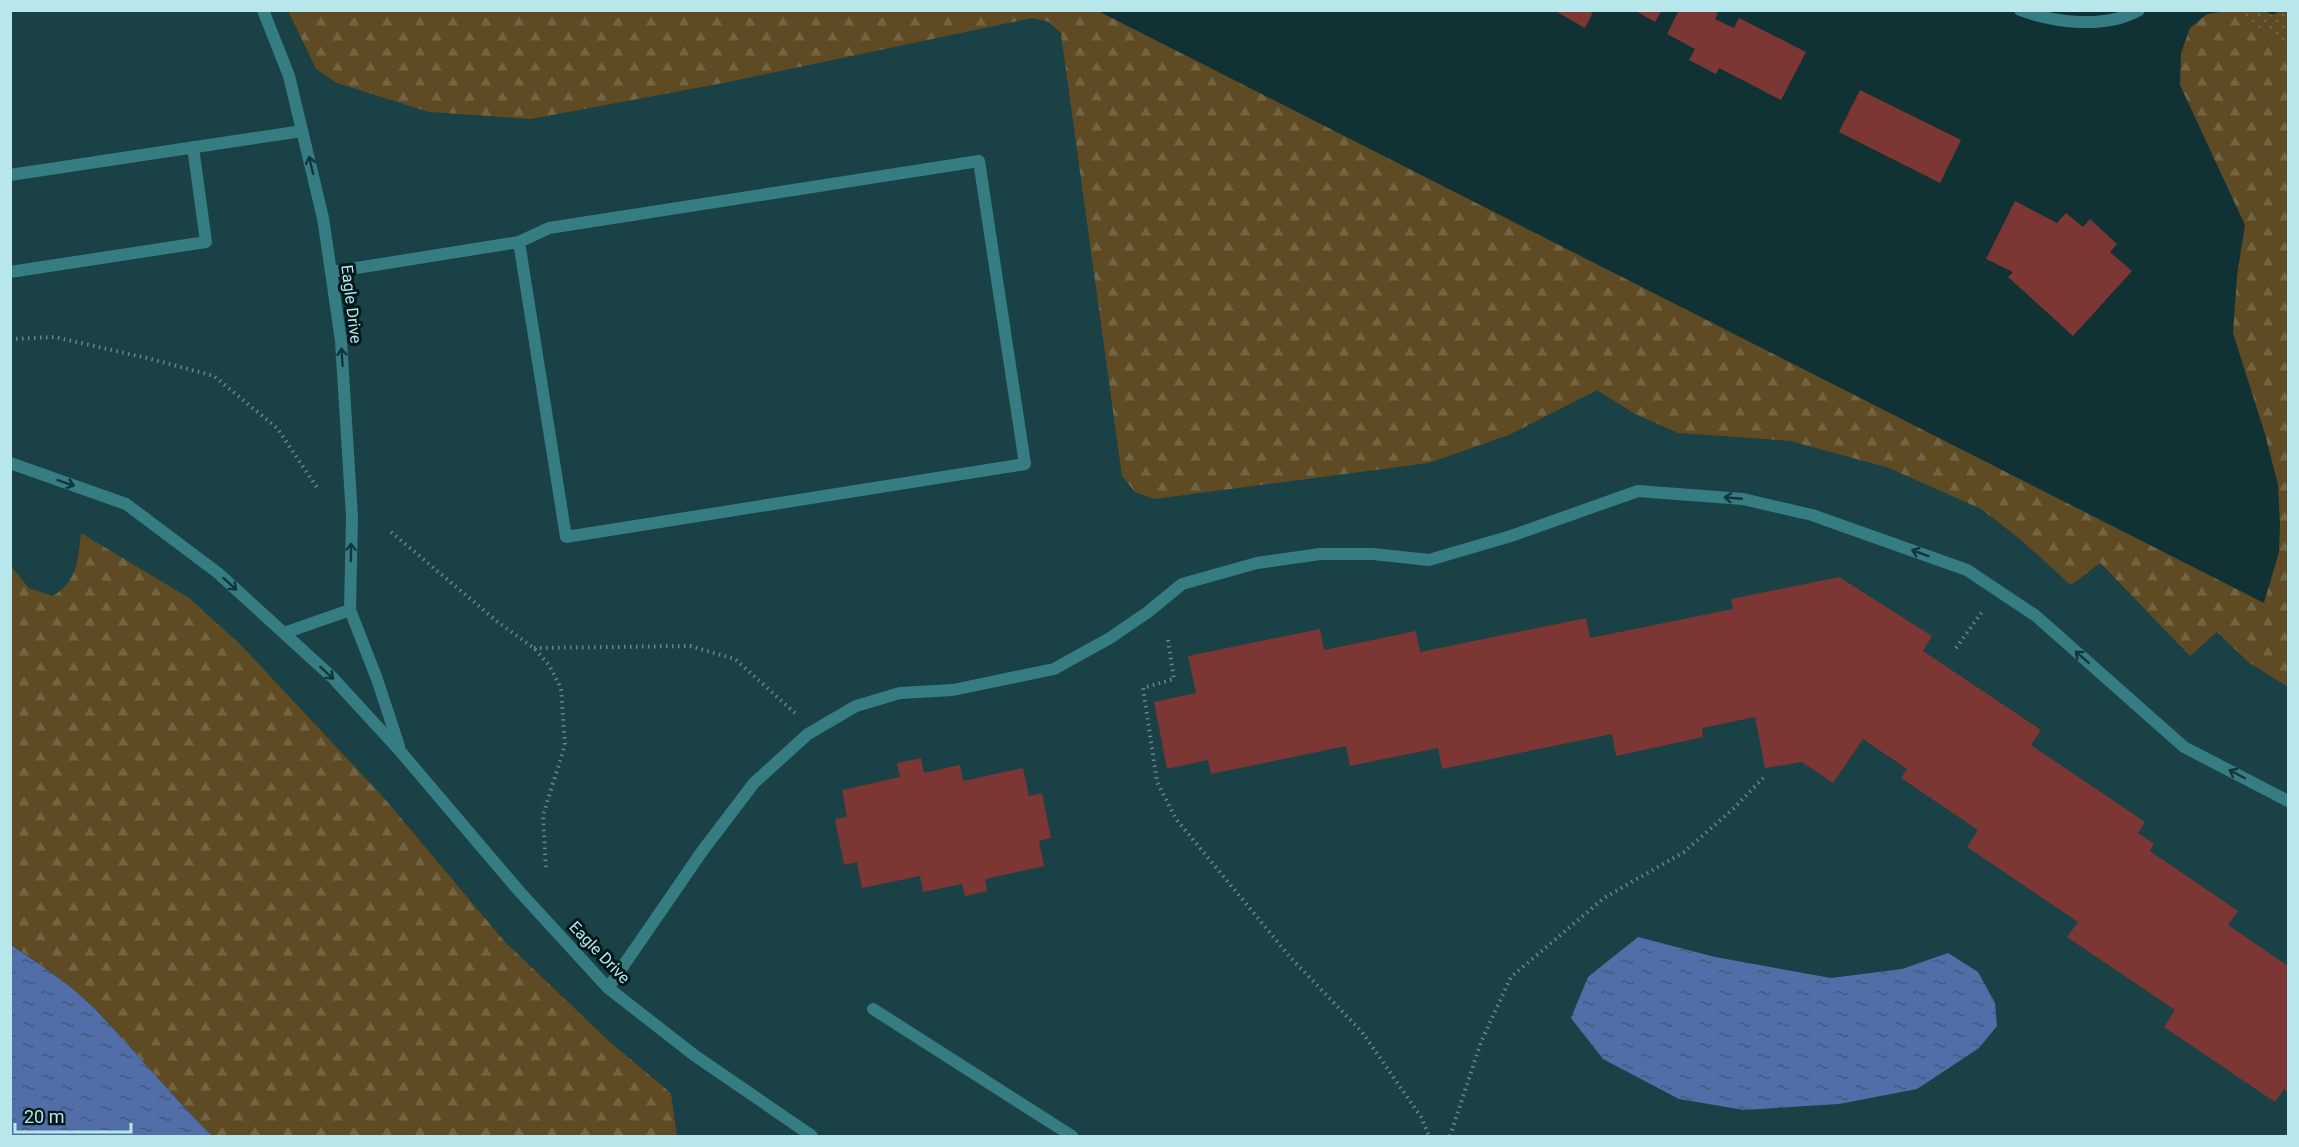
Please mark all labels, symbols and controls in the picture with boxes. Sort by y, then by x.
one-way arrow [304,156,316,175]
street label: Eagle Drive [337,264,366,344]
one-way arrow [336,348,347,368]
one-way arrow [56,478,75,489]
one-way arrow [1724,492,1744,503]
one-way arrow [345,542,357,562]
one-way arrow [1911,546,1930,557]
one-way arrow [222,577,237,591]
one-way arrow [2075,650,2090,664]
one-way arrow [320,666,335,680]
one-way arrow [2228,768,2246,780]
street label: Eagle Drive [565,917,634,987]
scale bar [15,1096,130,1134]
text: 20 m [24,1106,64,1127]

